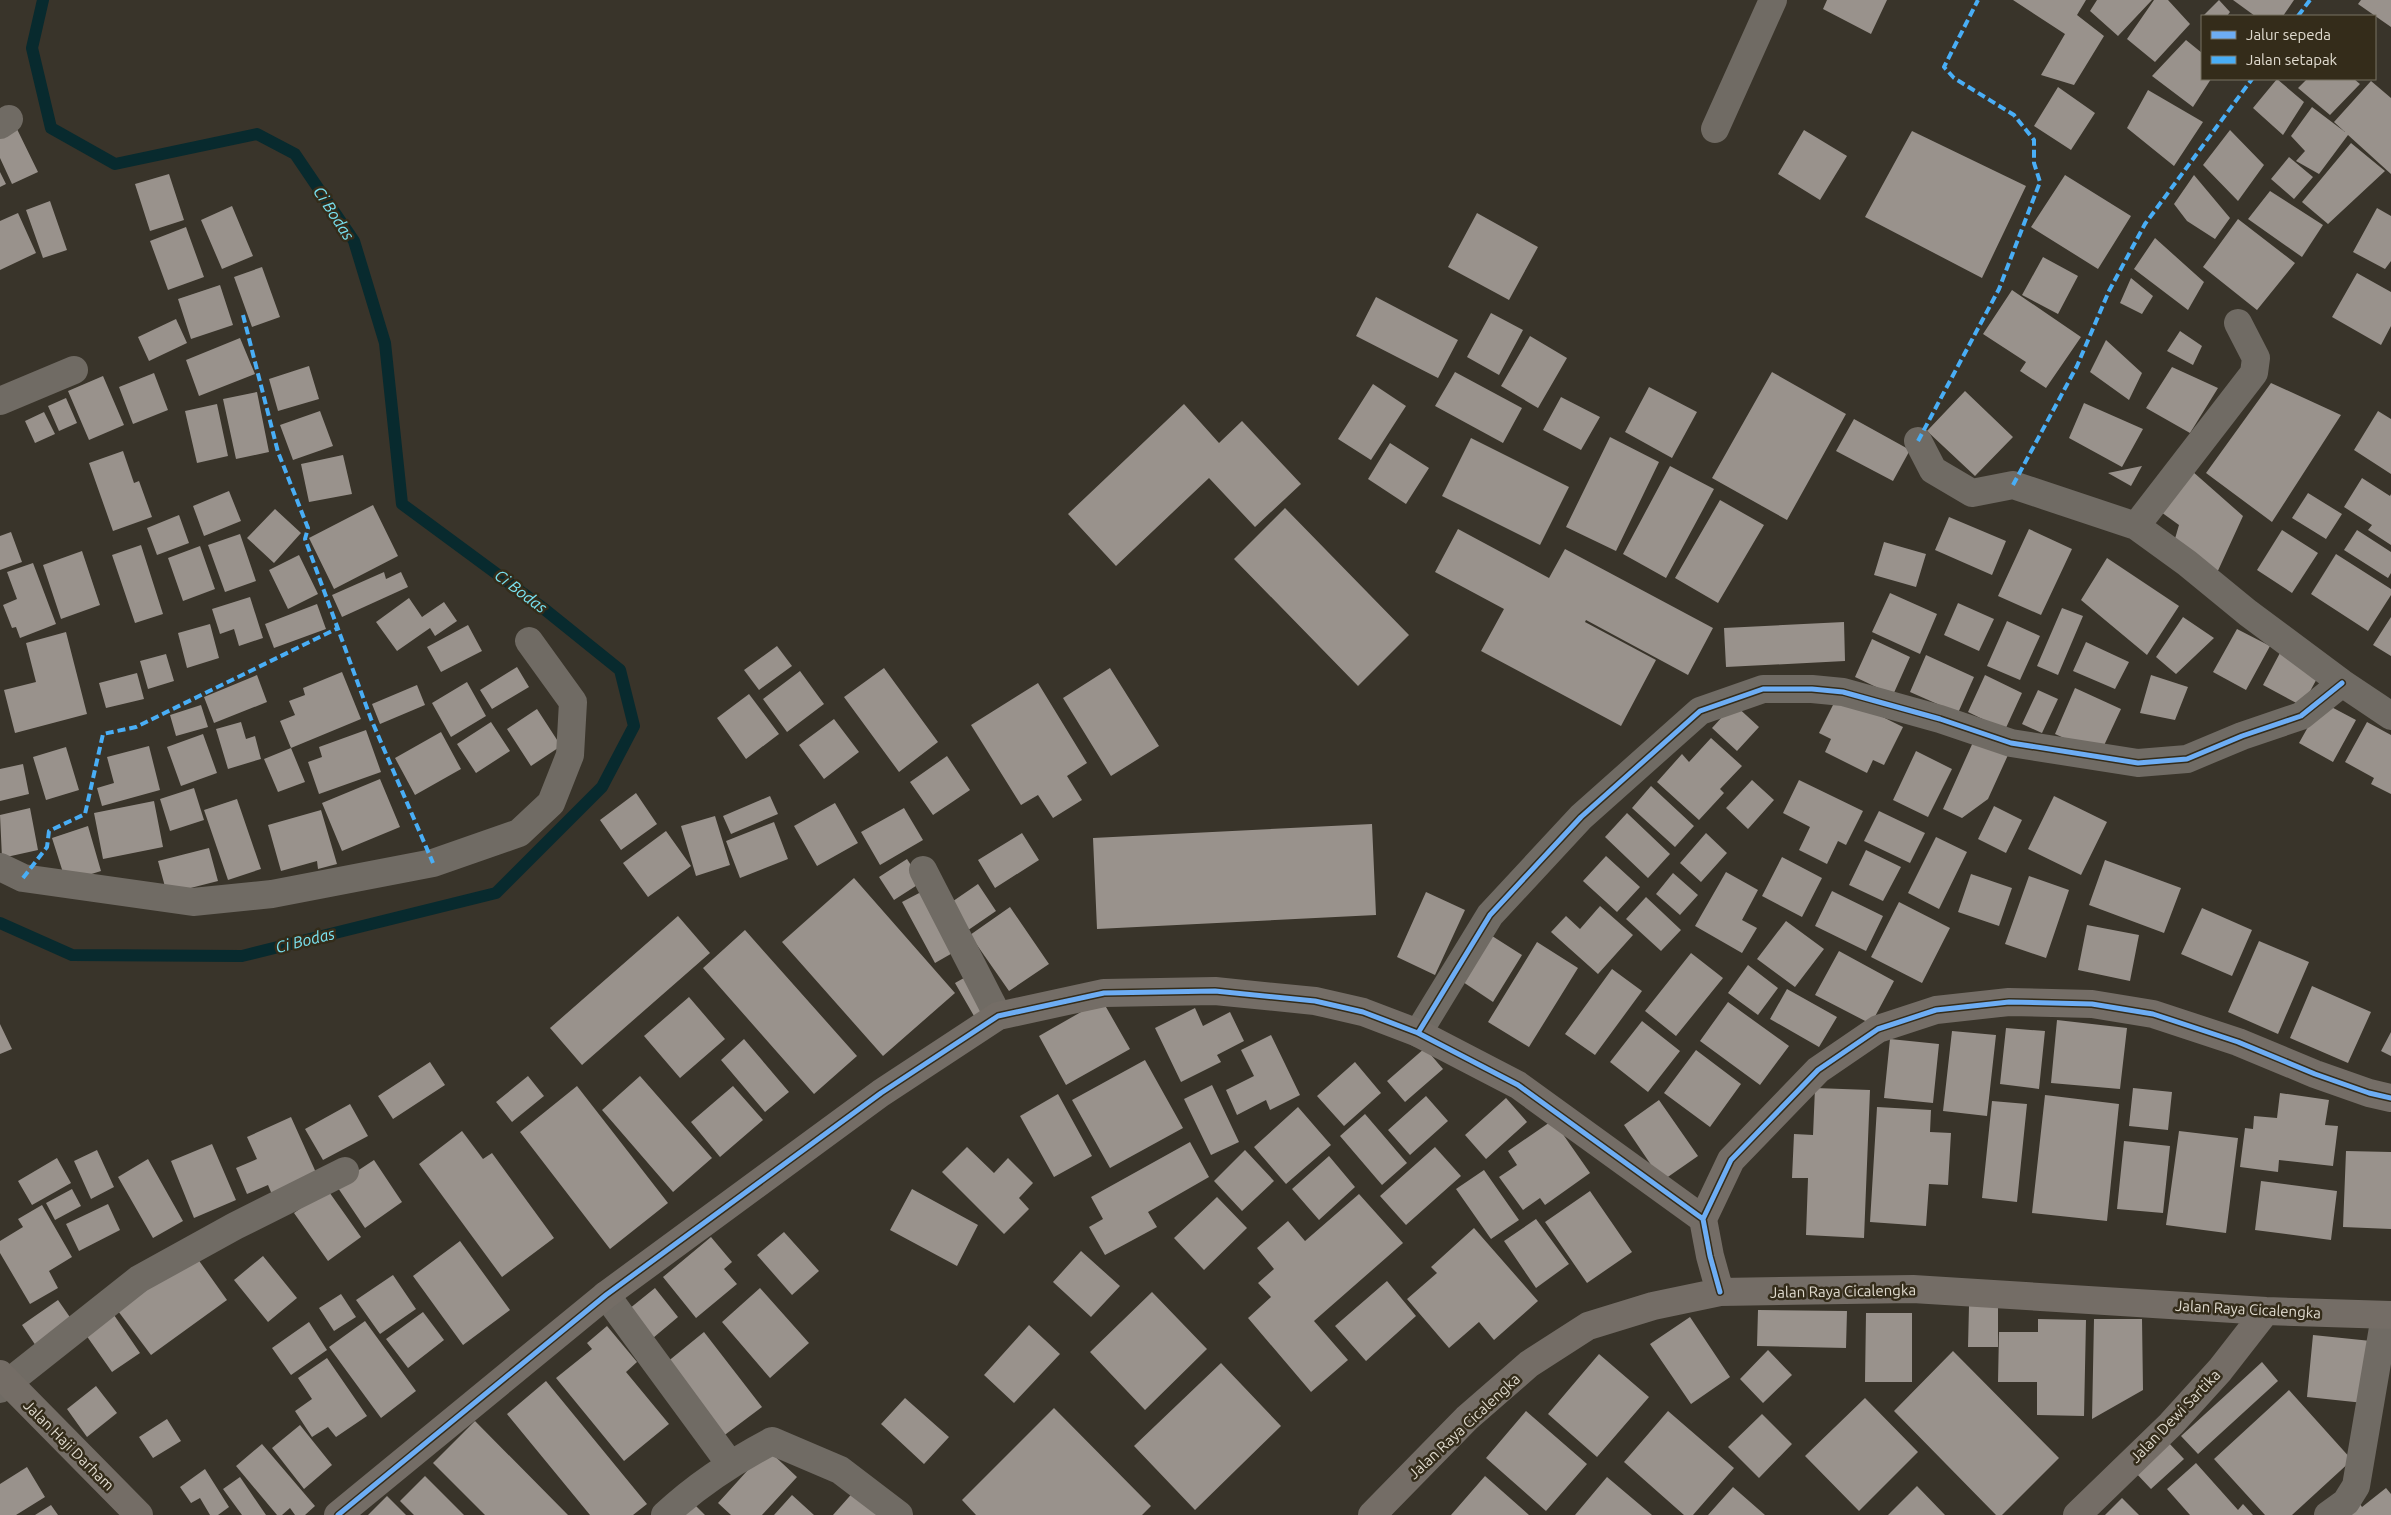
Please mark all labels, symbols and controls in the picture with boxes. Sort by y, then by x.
legend [2201,15,2376,80]
text: Jalur sepeda [2246,26,2331,43]
text: Jalan setapak [2246,51,2338,68]
water label: Ci Bodas [310,183,358,244]
water label: Ci Bodas [491,566,551,617]
water label: Ci Bodas [273,924,337,956]
street label: Jalan Raya Cicalengka [1770,1281,1916,1301]
street label: Jalan Raya Cicalengka [2175,1297,2321,1321]
street label: Jalan Dewi Sartika [2126,1366,2224,1466]
street label: Jalan Raya Cicalengka [1405,1370,1523,1482]
street label: Jalan Haji Darham [20,1396,118,1494]

